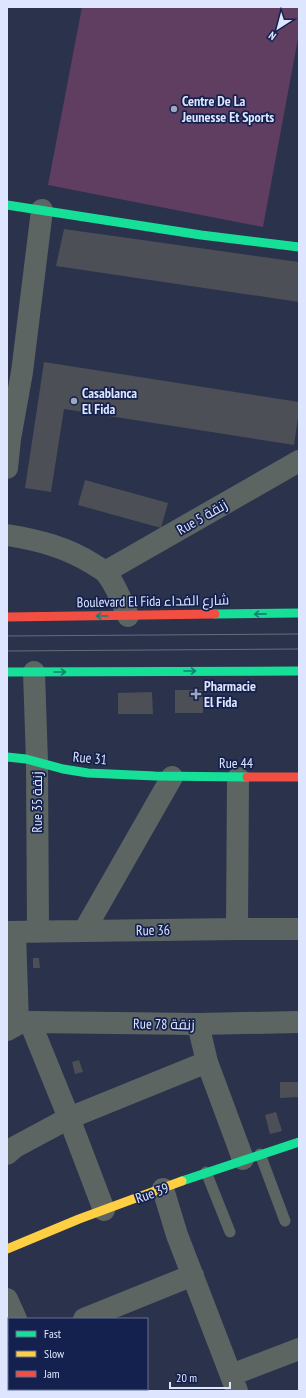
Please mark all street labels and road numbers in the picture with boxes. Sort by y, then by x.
street label: Rue 5 زنقة [174,495,230,539]
street label: Boulevard El Fida شارع الفداء [77,591,229,611]
street label: Rue 31 [72,748,108,768]
street label: Rue 44 [219,754,254,772]
street label: Rue 35 زنقة [28,771,46,833]
street label: Rue 36 [136,921,170,939]
street label: Rue 78 زنقة [133,1014,195,1034]
street label: Rue 39 [133,1179,171,1207]

